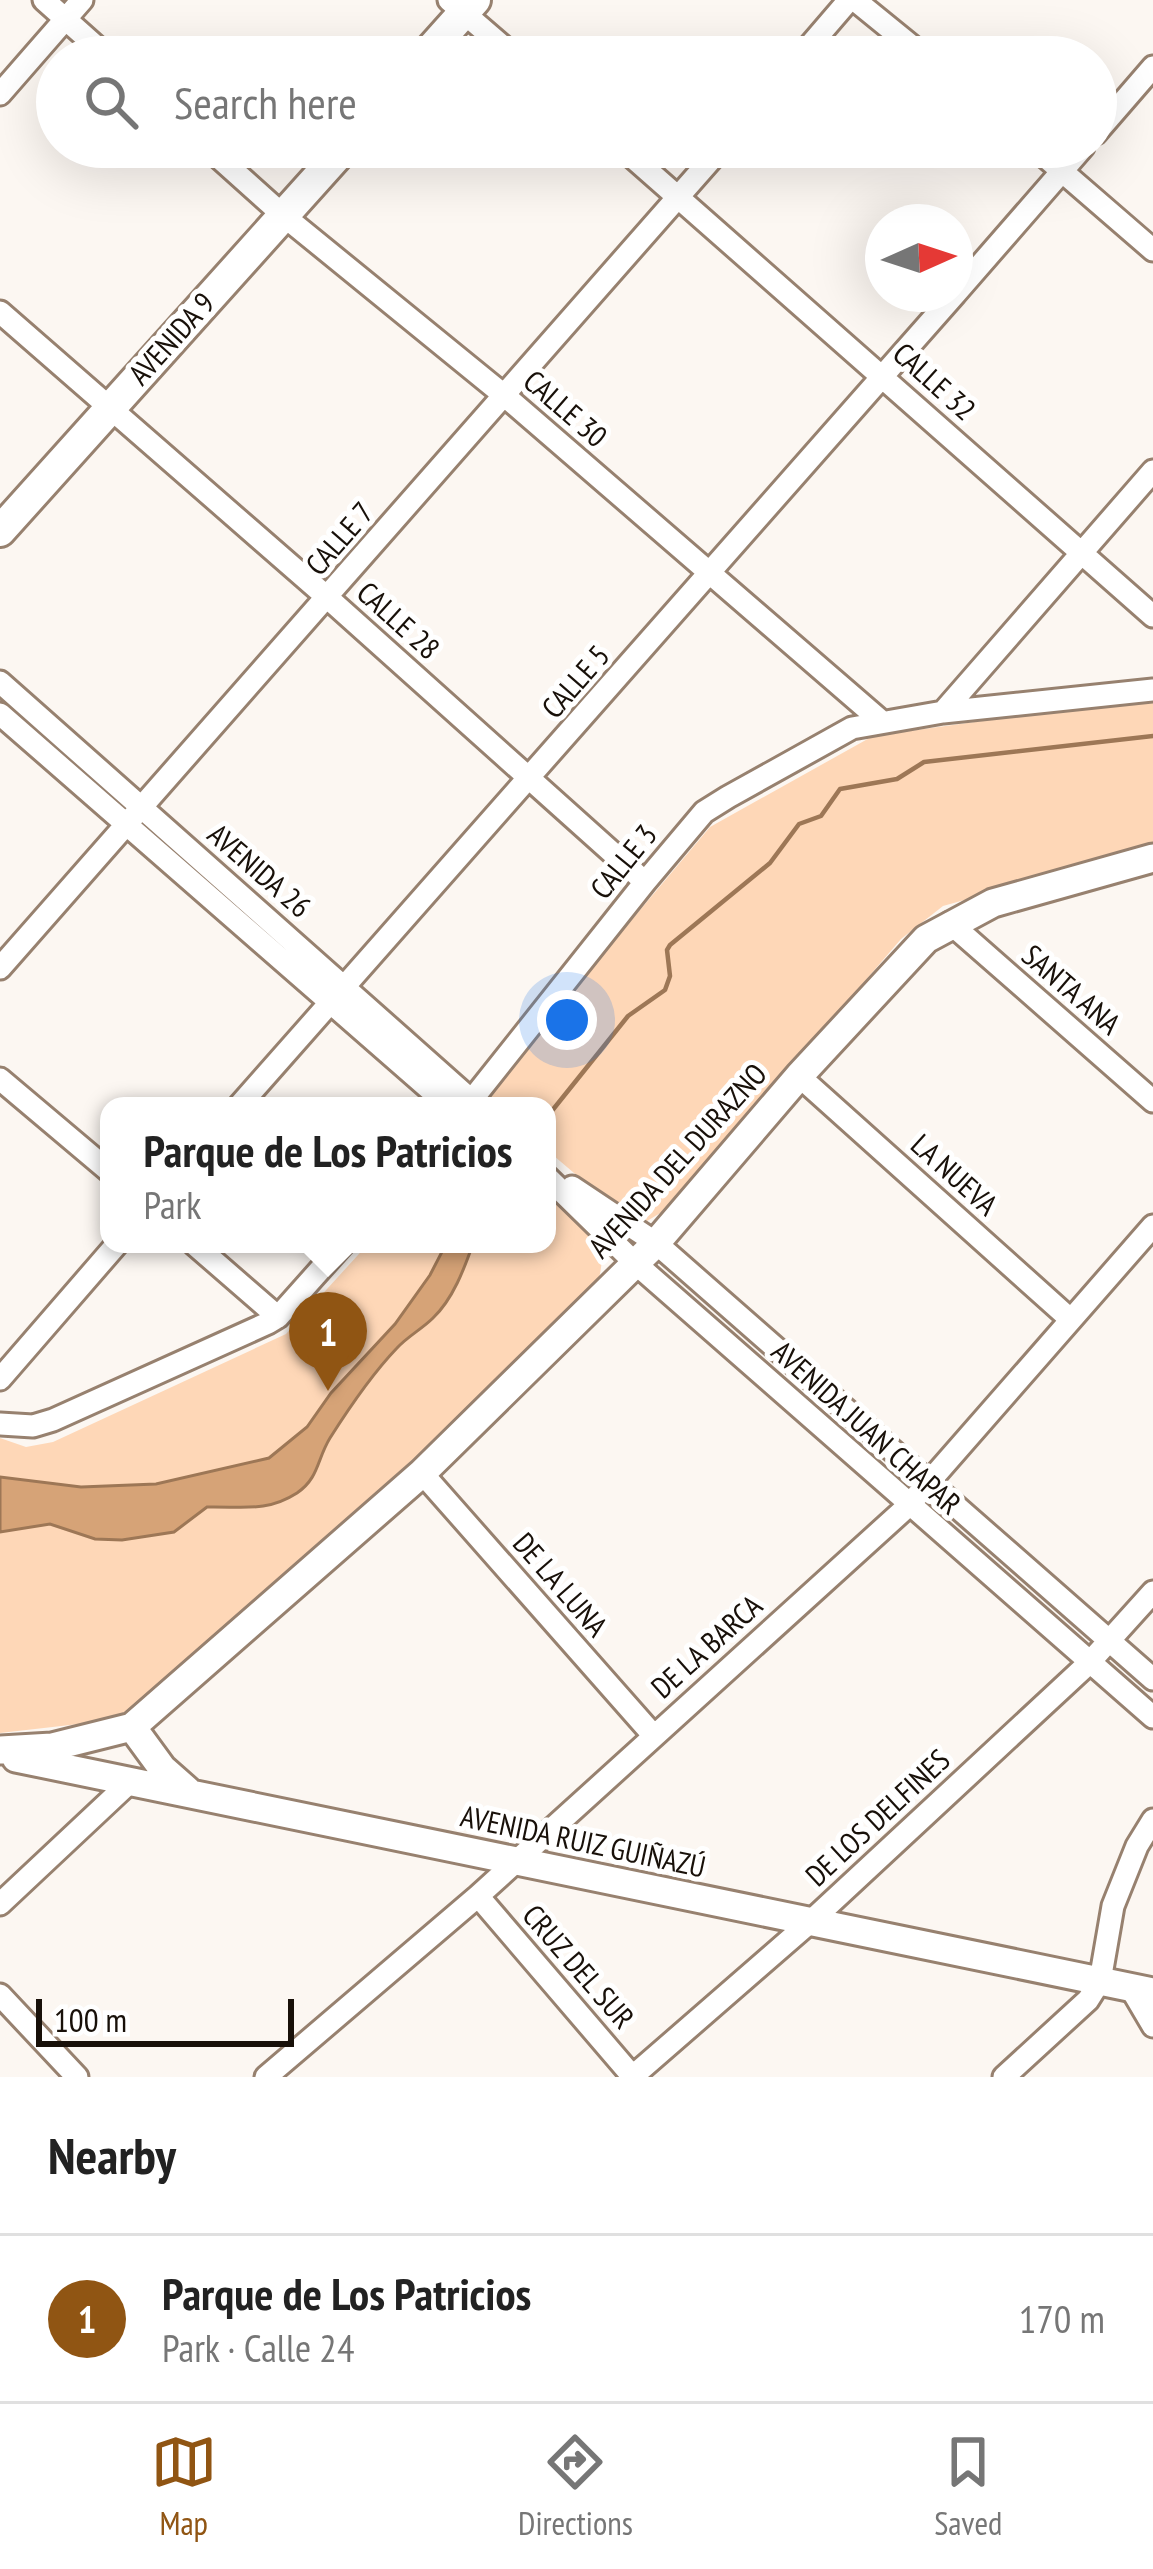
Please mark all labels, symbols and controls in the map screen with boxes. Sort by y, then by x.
search box [36,36,1117,168]
icon: search [78,69,144,135]
text: Search here [174,73,357,131]
north arrow [865,204,973,312]
street label: AVENIDA 9 [119,284,223,392]
street label: CALLE 32 [885,334,985,428]
street label: CALLE 30 [516,361,616,455]
street label: CALLE 7 [296,493,381,583]
street label: CALLE 28 [349,573,449,667]
street label: CALLE 5 [532,636,617,726]
street label: AVENIDA 26 [200,814,320,925]
street label: CALLE 3 [581,816,665,906]
street label: SANTA ANA [1015,935,1130,1043]
your location [537,990,597,1050]
street label: AVENIDA DEL DURAZNO [579,1055,775,1265]
popup [100,1097,556,1253]
text: Parque de Los Patricios [143,1121,513,1179]
street label: LA NUEVA [903,1125,1007,1224]
text: Park [143,1179,201,1230]
pin: 1 [289,1292,367,1391]
street label: AVENIDA JUAN CHAPAR [764,1332,970,1522]
street label: DE LA LUNA [505,1524,618,1645]
street label: DE LA BARCA [642,1585,770,1706]
street label: DE LOS DELFINES [797,1740,957,1894]
street label: AVENIDA RUIZ GUIÑAZÚ [457,1796,709,1886]
street label: CRUZ DEL SUR [515,1896,644,2036]
scale bar [36,1993,294,2046]
text: 100 m [54,1998,127,2041]
text: Nearby [48,2122,176,2188]
text: Parque de Los Patricios [162,2264,531,2322]
text: 1 [78,2293,96,2344]
text: 170 m [1019,2293,1105,2344]
text: Park · Calle 24 [162,2322,354,2373]
tab: Map [151,2429,217,2544]
tab: Directions [518,2429,633,2544]
tab: Saved [934,2429,1002,2544]

